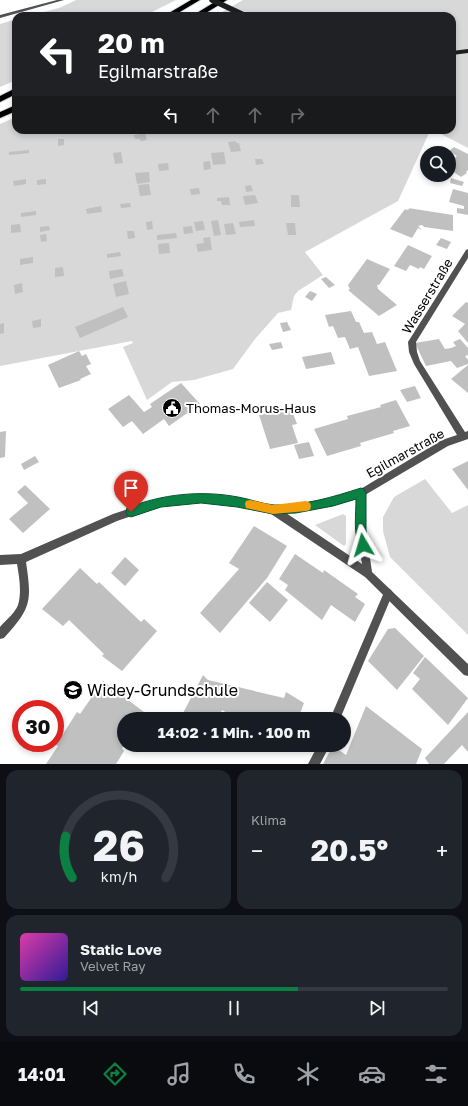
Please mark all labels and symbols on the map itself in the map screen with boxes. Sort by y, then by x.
street label: Wasserstraße [398,255,456,337]
public building icon: Thomas-Morus-Haus [161,397,183,419]
place label: Thomas-Morus-Haus [186,400,316,416]
street label: Egilmarstraße [363,425,447,481]
pin [114,471,148,512]
position arrow [342,524,384,566]
school or university icon: Widey-Grundschule [62,679,84,701]
place label: Widey-Grundschule [87,680,238,700]
speed limit sign: 30 [12,700,64,752]

